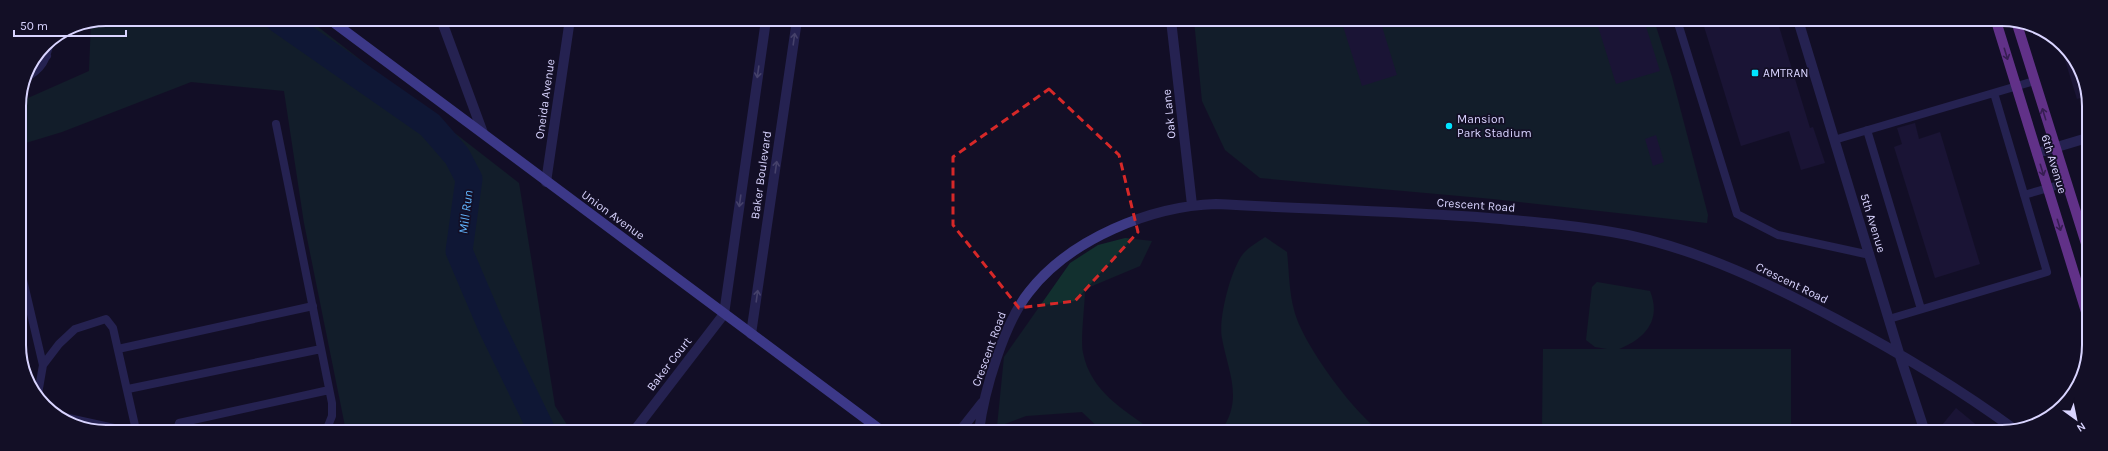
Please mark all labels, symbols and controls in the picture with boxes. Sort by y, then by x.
scale bar [14,12,126,38]
text: 50 m [20,19,48,33]
one-way arrow [790,33,798,46]
one-way arrow [2003,47,2010,60]
street label: Oneida Avenue [532,58,558,140]
one-way arrow [754,65,762,78]
place label: AMTRAN [1763,66,1809,80]
marker: AMTRAN [1750,68,1760,78]
street label: Oak Lane [1159,89,1179,139]
one-way arrow [2040,108,2047,121]
place label: Mansion Park Stadium [1457,112,1532,140]
marker: Mansion Park Stadium [1444,121,1454,131]
street label: Baker Boulevard [748,130,774,220]
street label: 6th Avenue [2038,133,2070,195]
one-way arrow [772,161,780,174]
one-way arrow [2039,164,2047,176]
street label: Union Avenue [579,187,647,243]
water label: Mill Run [455,189,476,235]
street label: 5th Avenue [1857,192,1889,254]
one-way arrow [736,194,744,207]
street label: Crescent Road [1436,195,1516,215]
one-way arrow [2056,219,2064,231]
street label: Crescent Road [1754,259,1830,307]
one-way arrow [753,290,761,303]
street label: Crescent Road [969,310,1009,388]
street label: Baker Court [644,334,695,394]
north arrow [2056,399,2096,439]
text: N [2074,419,2088,435]

